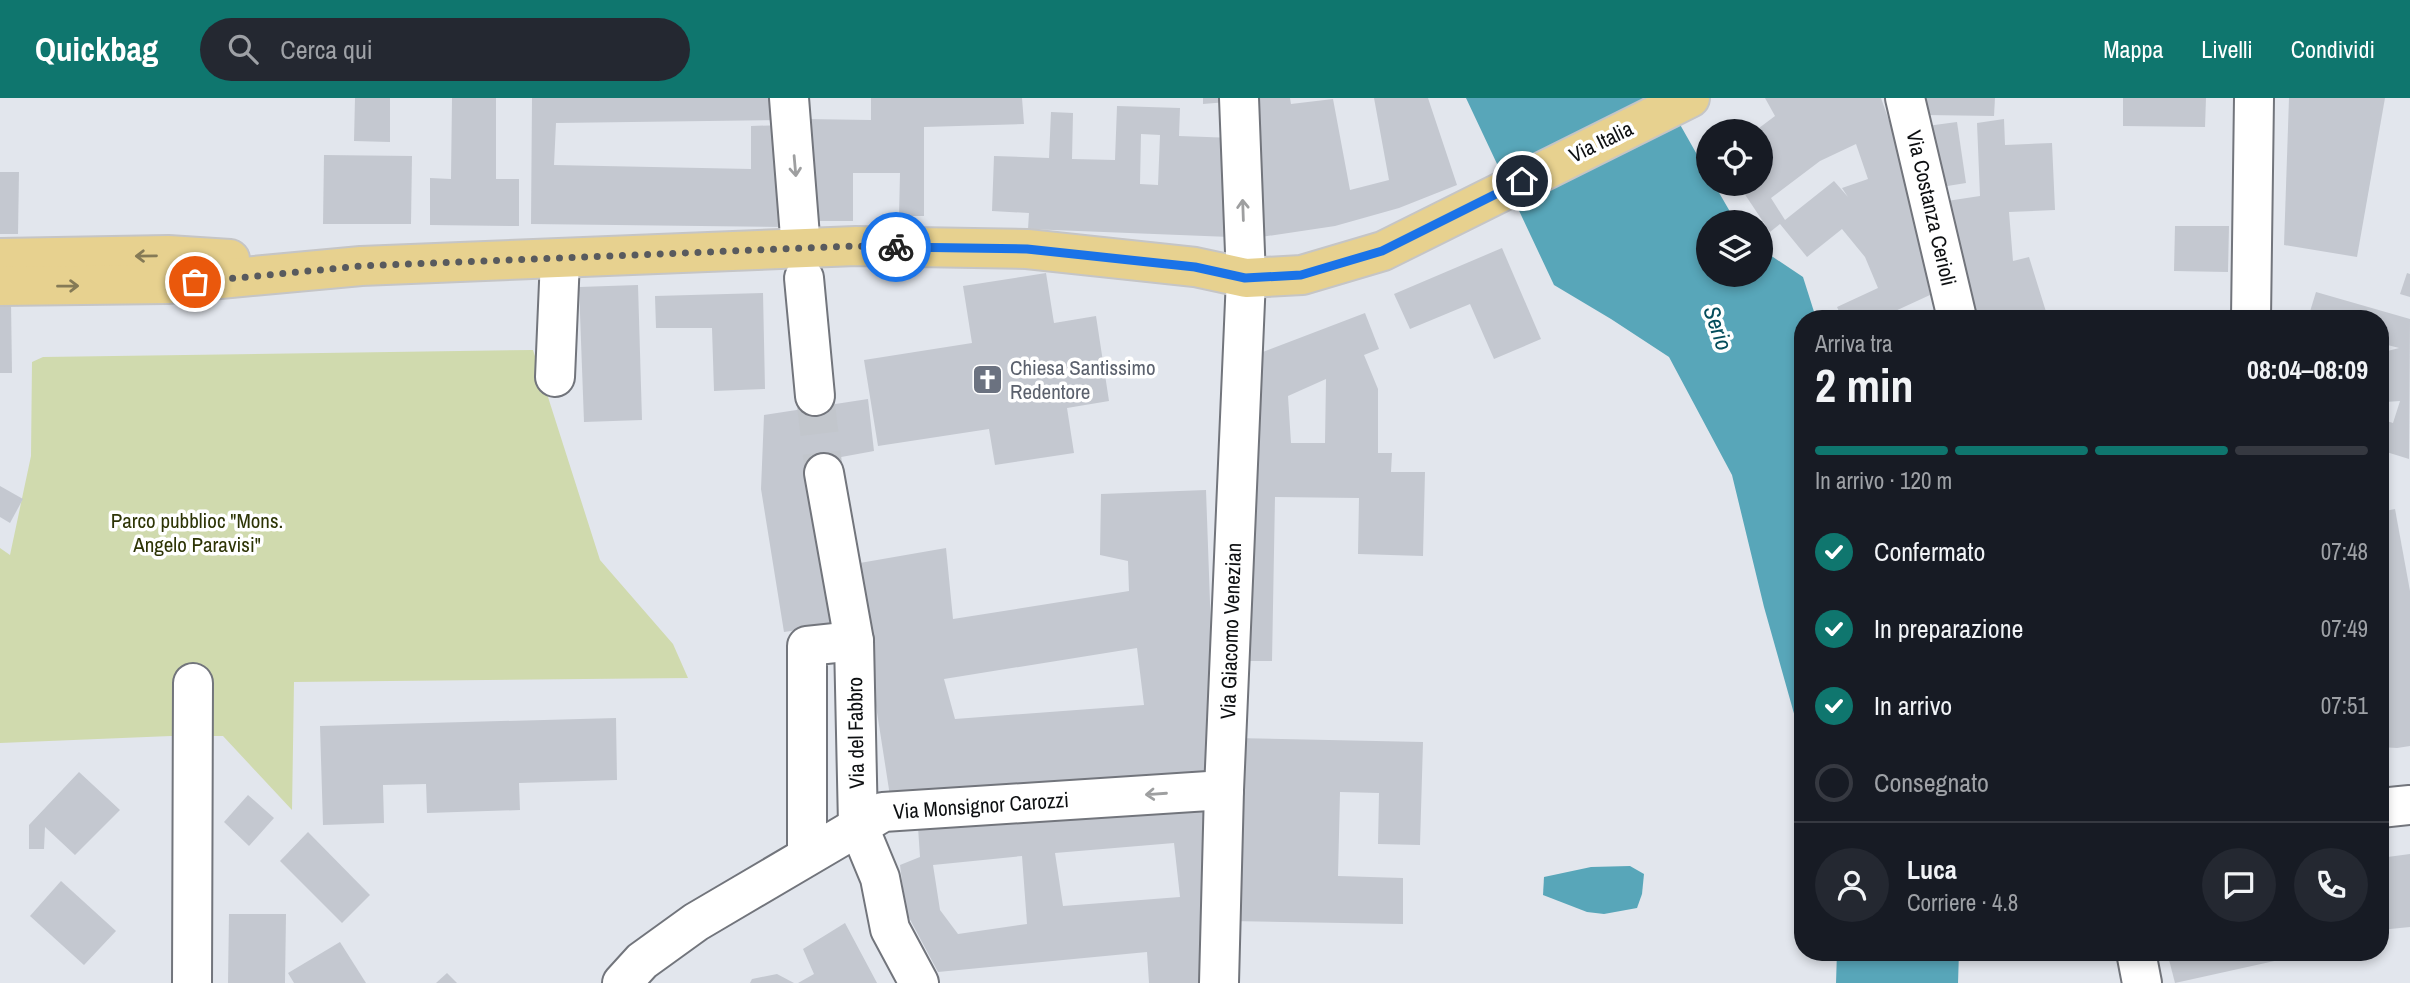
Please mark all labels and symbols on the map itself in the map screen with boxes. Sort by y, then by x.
street label: Via Italia [1564,113,1638,169]
street label: Via Costanza Cerioli [1900,127,1963,288]
pin [1492,151,1552,211]
one-way arrow [789,154,802,177]
one-way arrow [1237,199,1250,222]
courier [861,212,931,282]
one-way arrow [135,249,158,263]
pin [165,252,225,312]
one-way arrow [56,279,79,292]
water label: Serio [1696,301,1740,354]
place label: Chiesa Santissimo Redentore [1010,353,1156,406]
church icon: Chiesa Santissimo Redentore [970,363,1004,397]
park label: Parco pubblioc "Mons. Angelo Paravisi" [111,506,283,559]
street label: Via Giacomo Venezian [1213,542,1248,720]
street label: Via del Fabbro [840,677,871,789]
street label: Via Monsignor Carozzi [892,785,1070,826]
one-way arrow [1145,788,1168,801]

